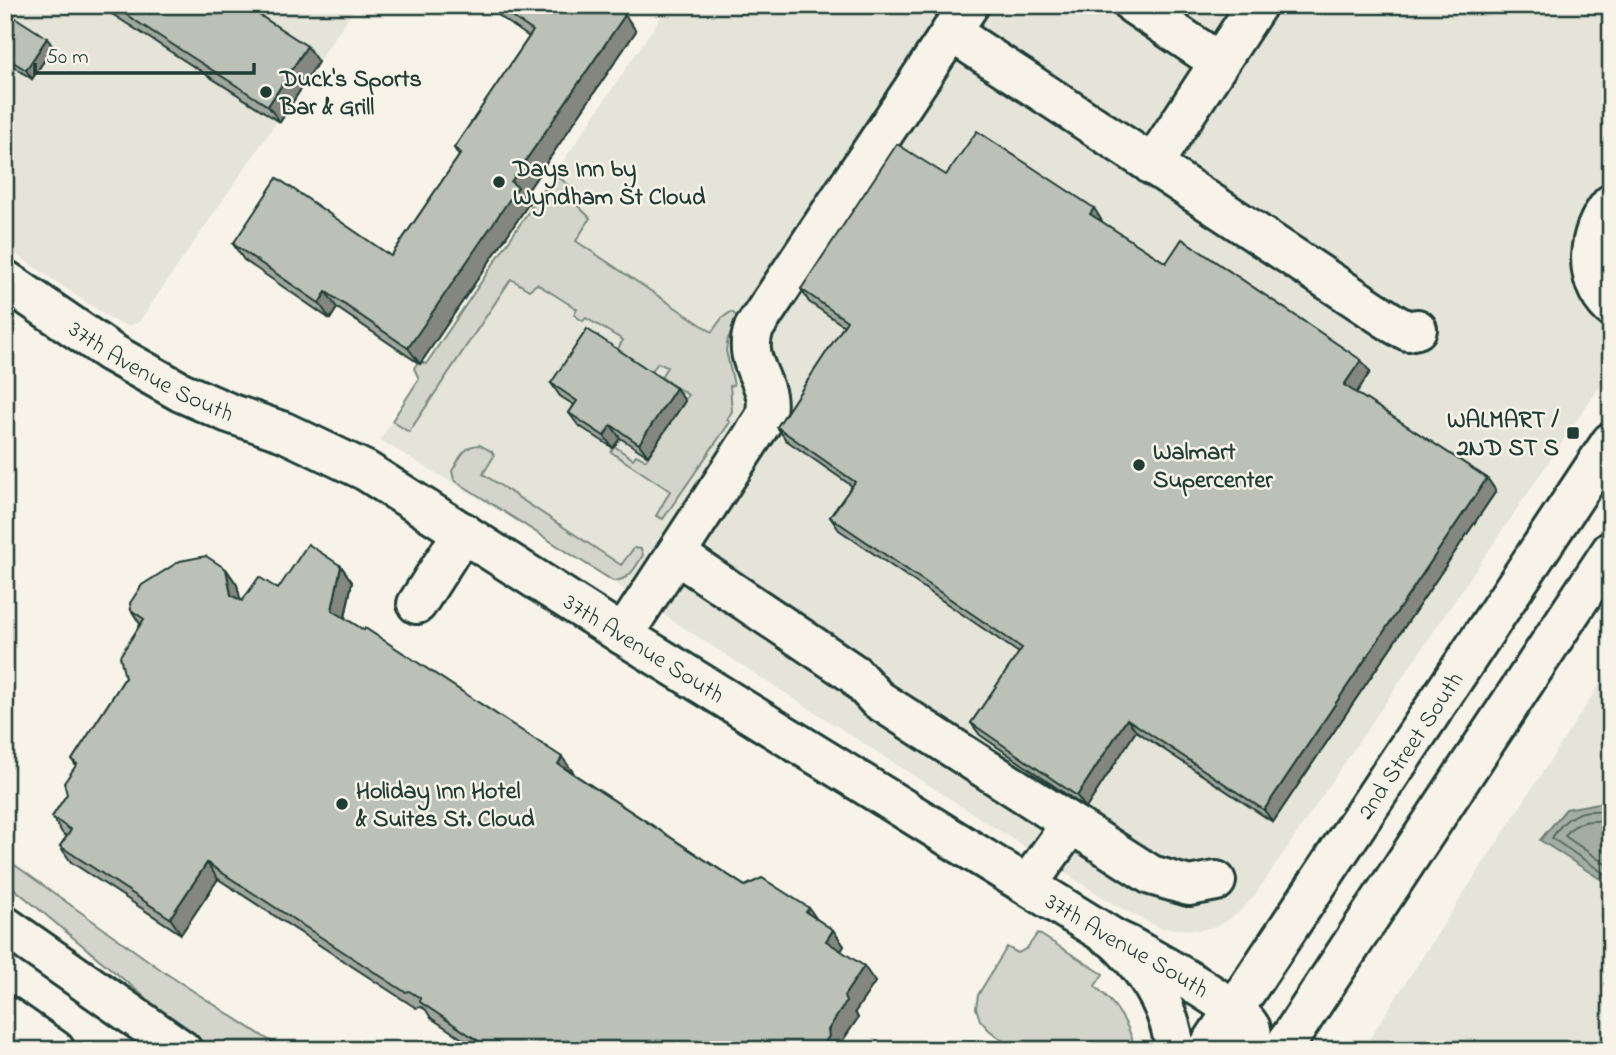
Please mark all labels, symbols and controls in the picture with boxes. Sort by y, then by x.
scale bar [35,32,254,76]
text: 50 m [46,43,89,73]
place label: Duck's Sports Bar & Grill [279,63,422,126]
marker: Duck's Sports Bar & Grill [258,84,274,100]
place label: Days Inn by Wyndham St Cloud [512,153,706,217]
marker: Days Inn by Wyndham St Cloud [491,174,507,190]
street label: 37th Avenue South [60,313,239,433]
place label: WALMART / 2ND ST S [1447,404,1560,467]
marker: WALMART / 2ND ST S [1565,425,1581,441]
place label: Walmart Supercenter [1153,436,1273,499]
marker: Walmart Supercenter [1131,457,1147,473]
street label: 37th Avenue South [556,586,730,714]
street label: 2nd Street South [1350,666,1474,827]
place label: Holiday Inn Hotel & Suites St. Cloud [355,775,535,838]
marker: Holiday Inn Hotel & Suites St. Cloud [334,796,350,812]
street label: 37th Avenue South [1037,885,1215,1009]

